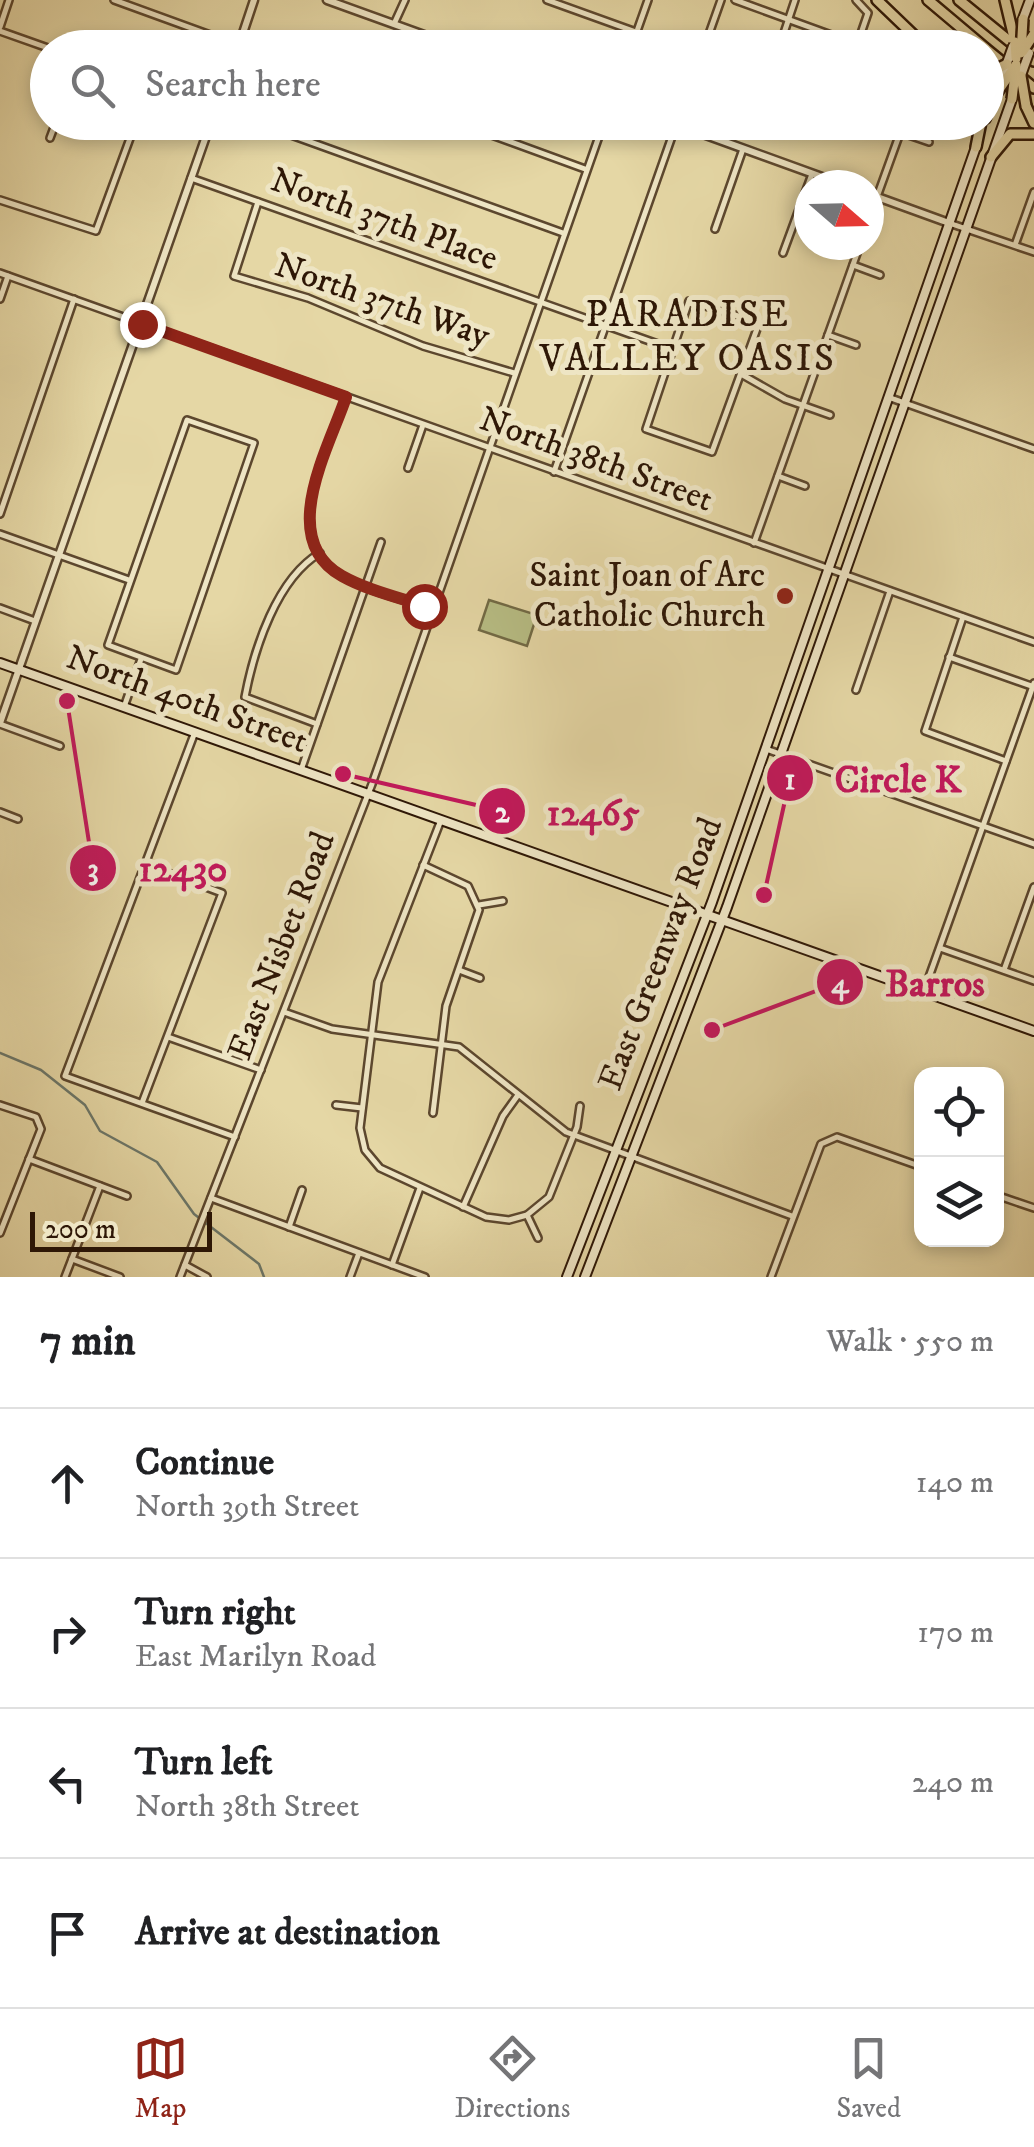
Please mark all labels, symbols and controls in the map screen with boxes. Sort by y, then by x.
search box [30,30,1004,140]
icon: search [65,58,120,113]
text: Search here [145,61,321,109]
street label: North 37th Place [264,159,504,281]
north arrow [794,170,884,260]
street label: North 37th Way [269,244,496,359]
district label: PARADISE VALLEY OASIS [539,291,836,383]
route end [120,302,166,348]
street label: North 38th Street [473,397,719,523]
place label: Saint Joan of Arc Catholic Church [529,554,765,638]
route start [402,584,448,630]
marker: Saint Joan of Arc Catholic Church [774,585,796,607]
street label: North 40th Street [60,636,314,764]
callout: Circle K [765,744,982,812]
text: Circle K [834,757,963,805]
text: 1 [784,762,796,799]
callout: 12465 [477,777,660,845]
text: 12465 [546,790,640,838]
text: 2 [495,795,510,832]
street label: East Greenway Road [589,811,733,1096]
street label: East Nisbet Road [218,825,346,1066]
callout: 12430 [68,834,247,902]
text: 12430 [138,846,228,894]
text: 3 [87,852,99,889]
callout: Barros [815,948,1005,1016]
text: Barros [885,961,985,1009]
text: 4 [831,966,850,1003]
map controls [914,1067,1004,1247]
button: locate [914,1067,1004,1157]
button: layers [914,1157,1004,1247]
scale bar [30,1207,212,1252]
text: 200 m [45,1212,116,1247]
text: 7 min [40,1316,135,1368]
text: Walk · 550 m [826,1322,994,1362]
text: Continue [135,1439,274,1487]
icon: ahead [40,1456,95,1511]
text: 140 m [916,1463,994,1503]
text: North 39th Street [135,1487,359,1527]
text: Turn right [135,1589,296,1637]
icon: right [40,1606,95,1661]
text: 170 m [917,1613,994,1653]
text: East Marilyn Road [135,1637,376,1677]
text: Turn left [135,1739,273,1787]
icon: left [40,1756,95,1811]
text: 240 m [912,1763,994,1803]
text: North 38th Street [135,1787,359,1827]
icon: arrive [40,1906,95,1961]
text: Arrive at destination [135,1909,440,1957]
tab: Map [133,2031,188,2126]
tab: Directions [454,2031,570,2126]
tab: Saved [837,2031,901,2126]

